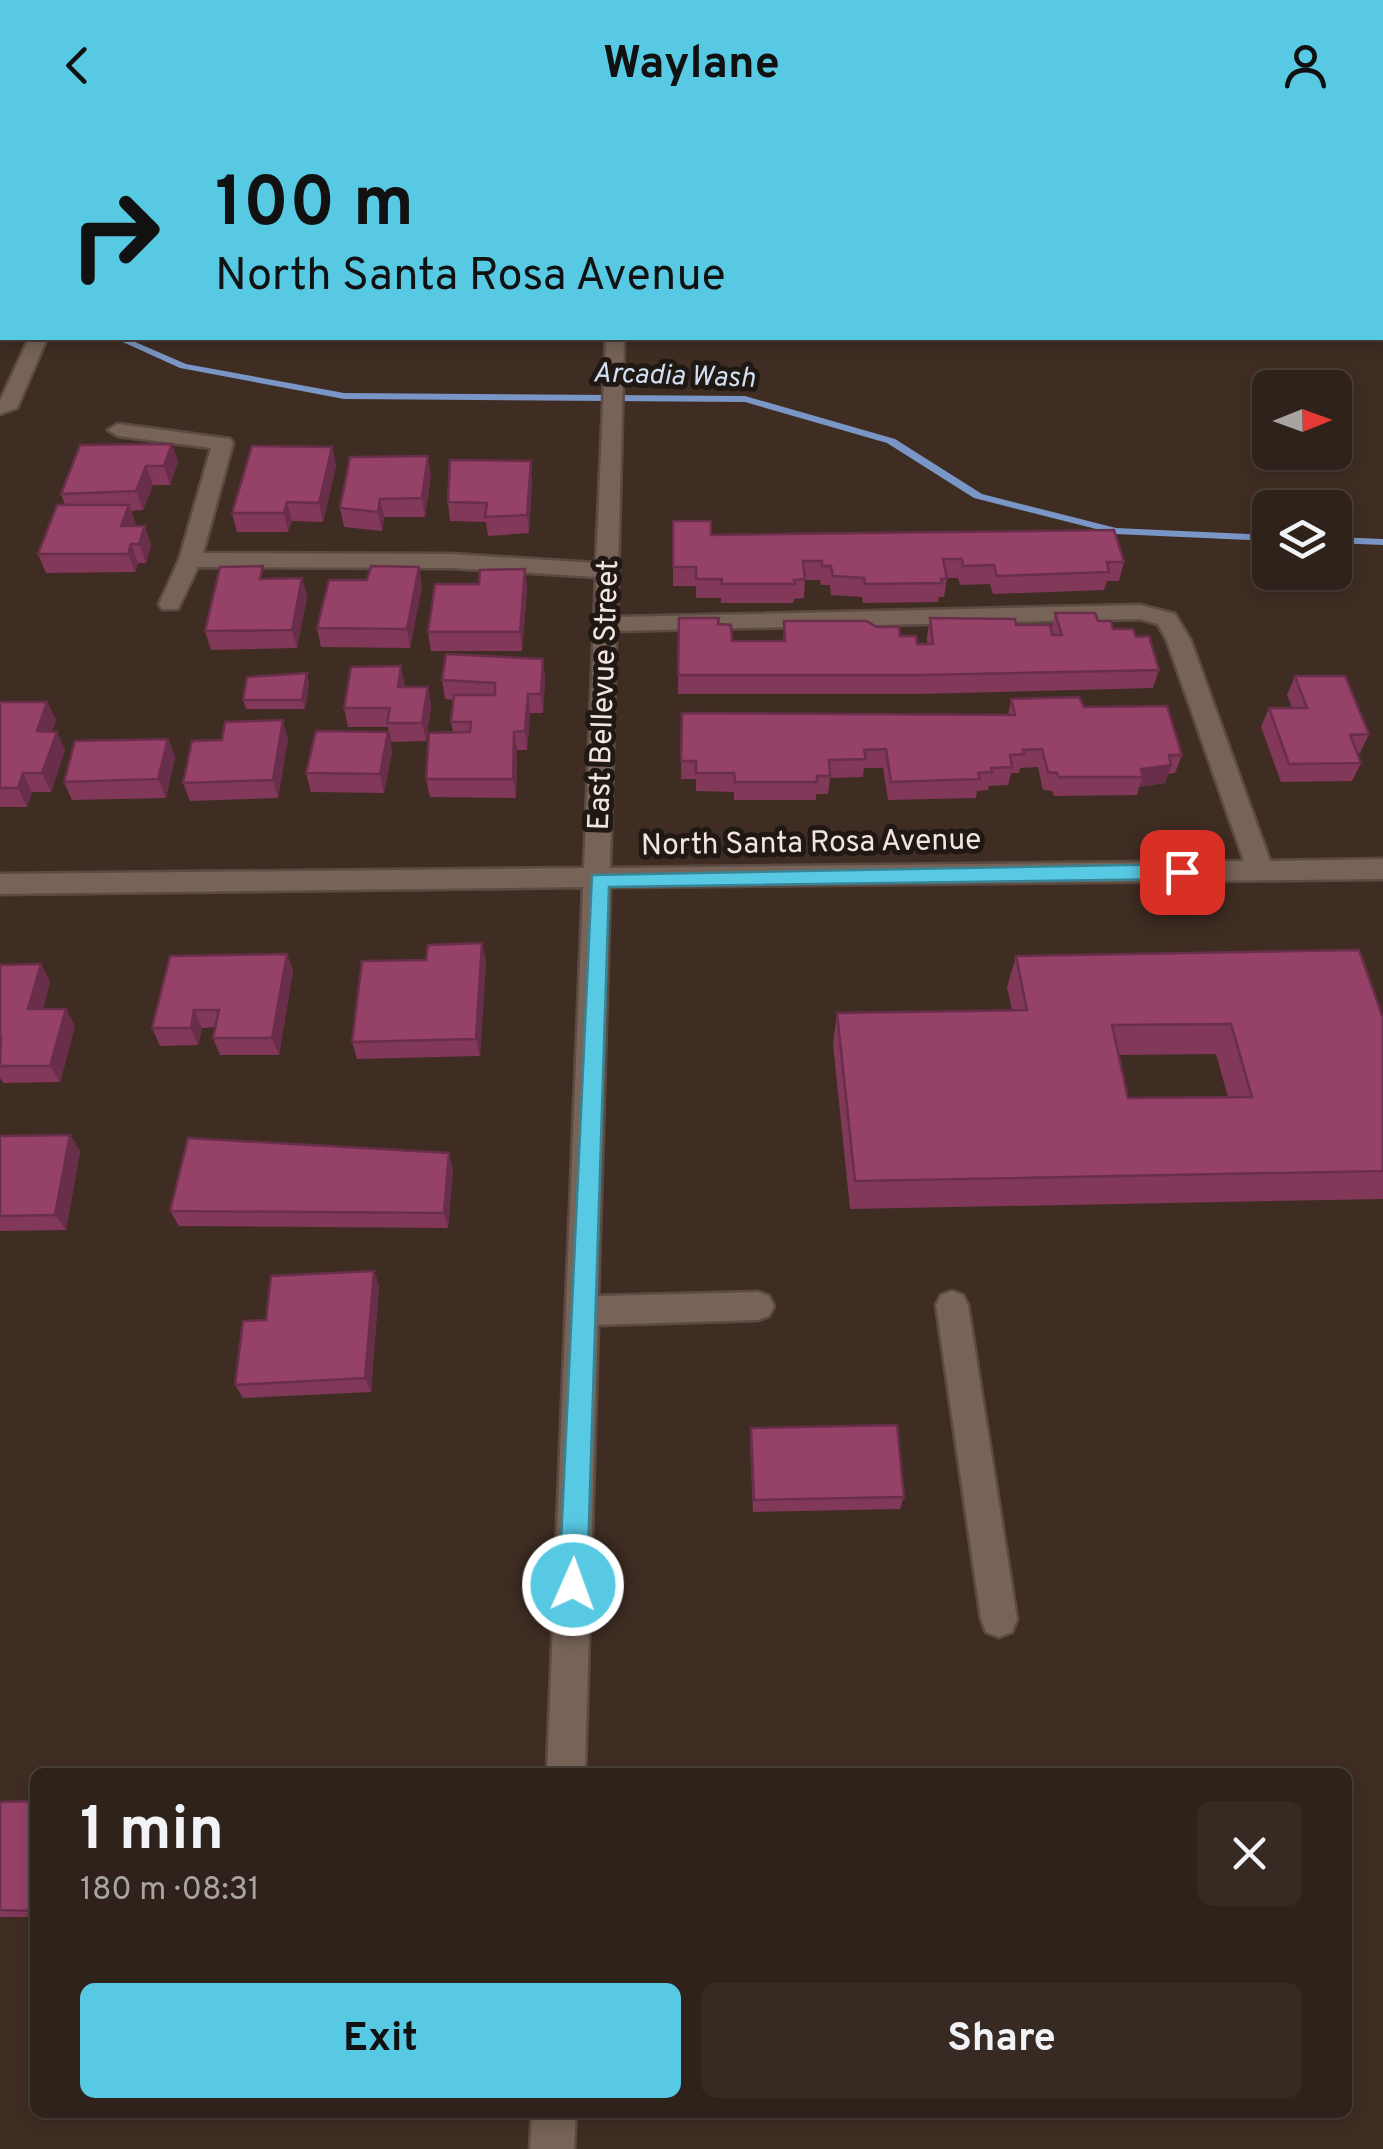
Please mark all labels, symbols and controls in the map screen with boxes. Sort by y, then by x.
text: Waylane [603,37,780,94]
icon: back [50,38,105,93]
icon: person [1278,38,1333,93]
text: 100 m [215,162,414,251]
icon: right [50,170,180,300]
text: North Santa Rosa Avenue [215,249,726,306]
water label: Arcadia Wash [592,356,756,398]
north arrow [1252,370,1352,470]
map controls [1252,370,1352,590]
button: layers [1252,490,1352,590]
street label: East Bellevue Street [582,559,628,831]
street label: North Santa Rosa Avenue [640,823,982,865]
pin [1140,830,1225,915]
icon: arrive [1155,845,1210,900]
position arrow [521,1533,625,1637]
text: 1 min [80,1795,224,1871]
button: close [1197,1801,1302,1906]
text: 180 m · 08:31 [80,1871,260,1911]
button: Exit [80,1983,681,2098]
button: Share [701,1983,1302,2098]

